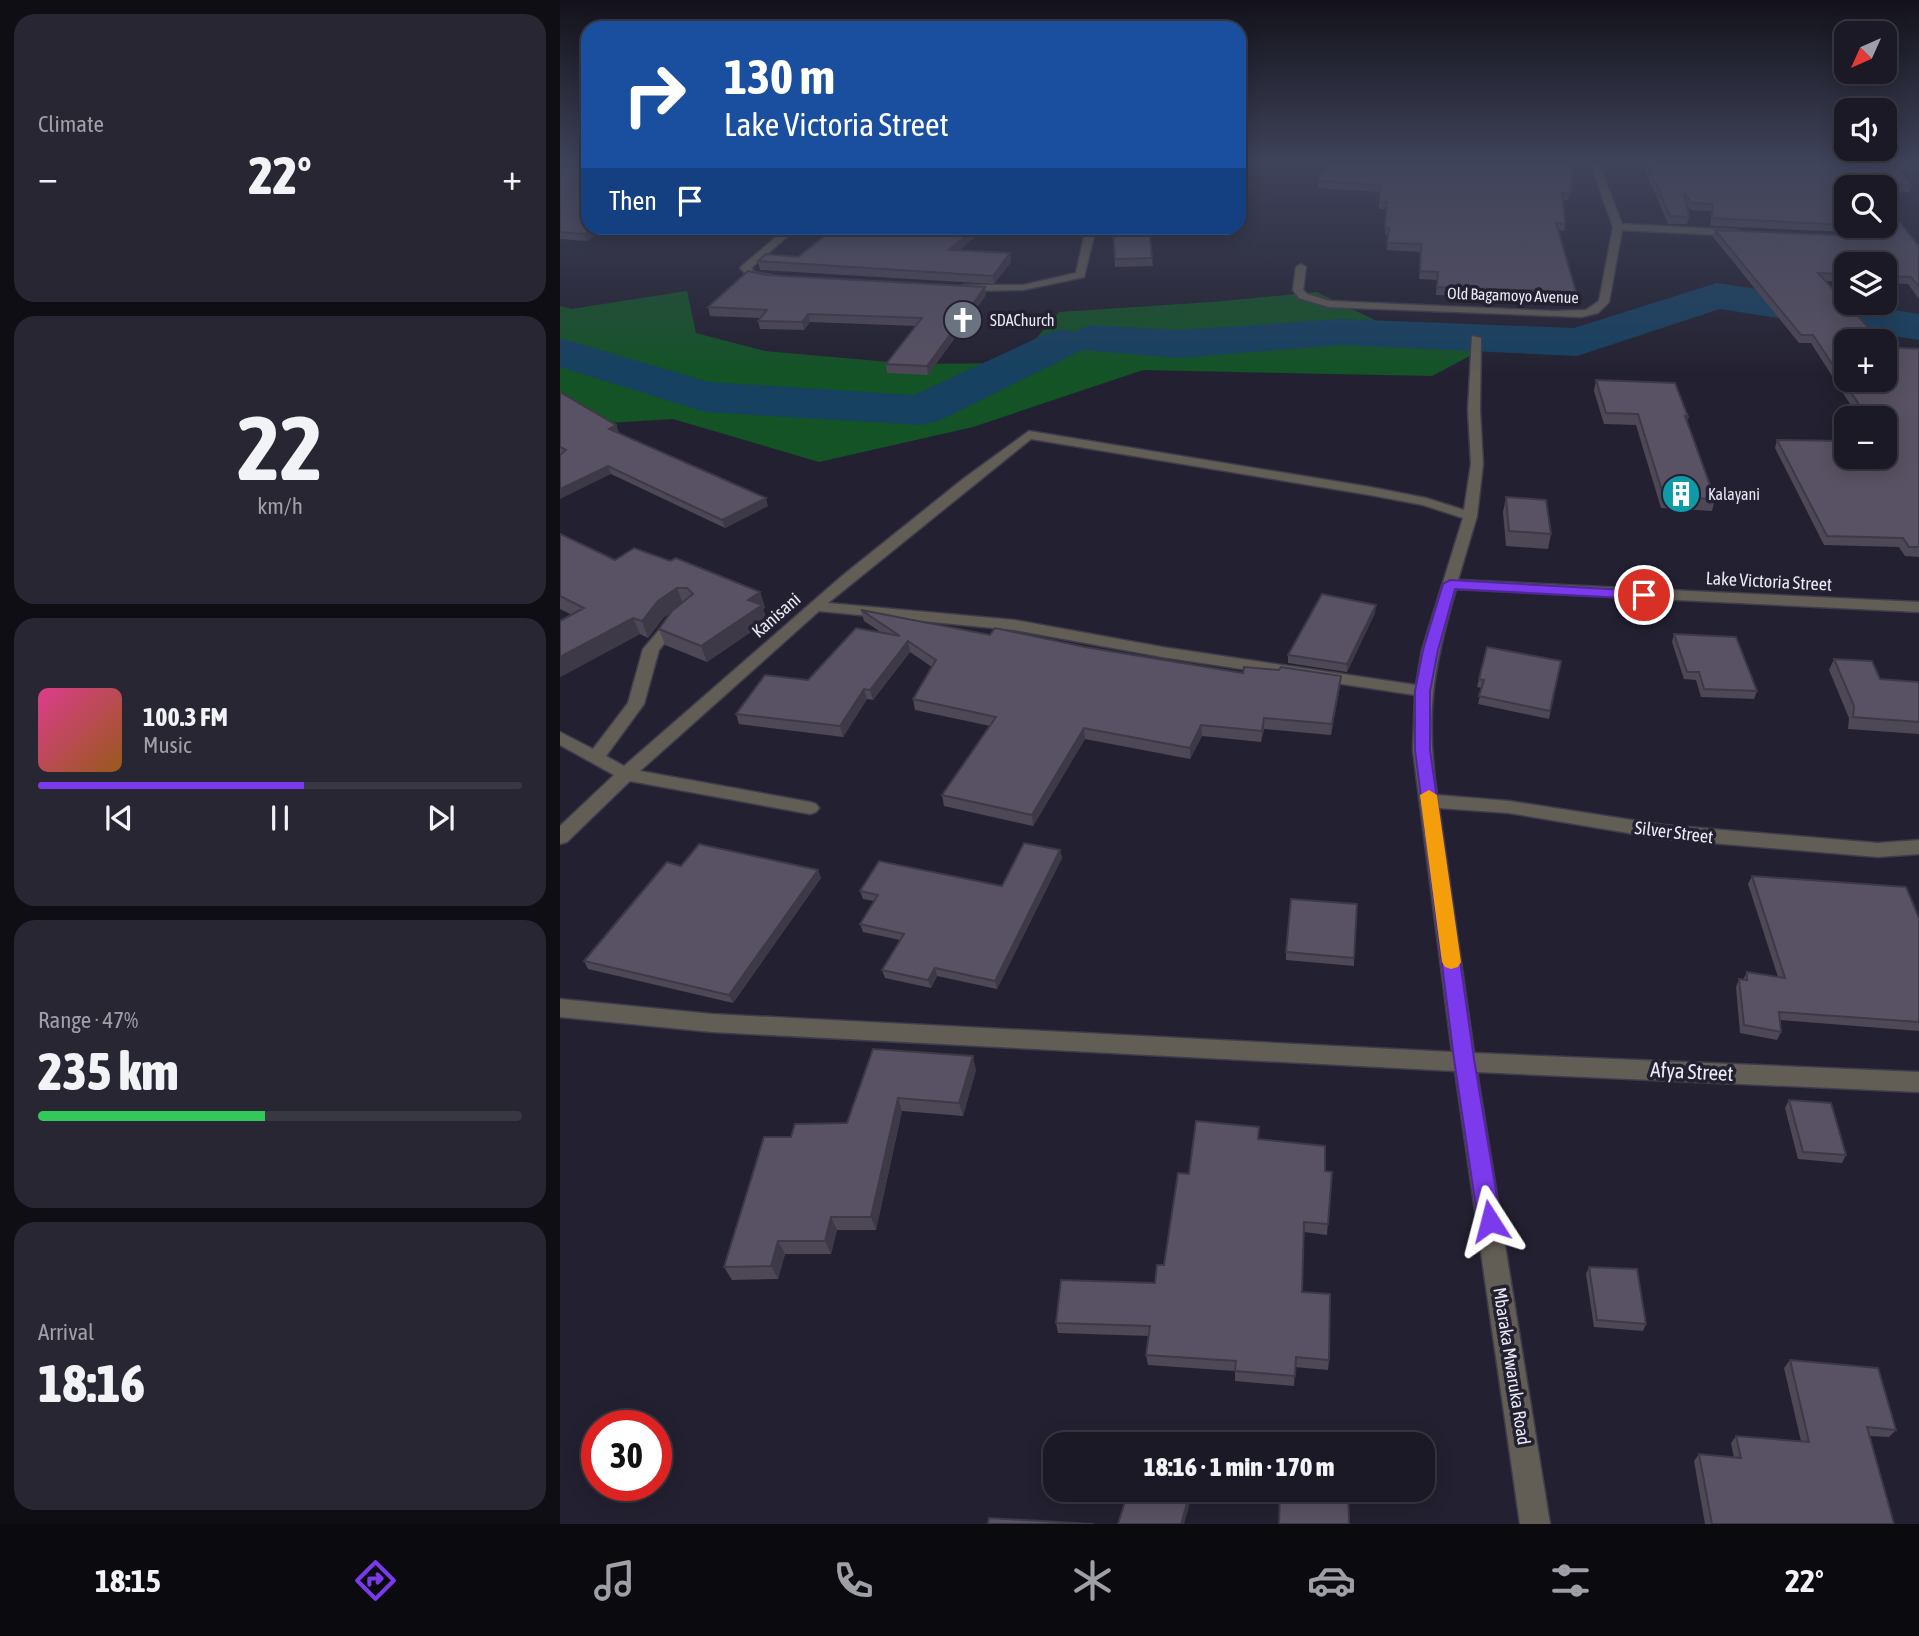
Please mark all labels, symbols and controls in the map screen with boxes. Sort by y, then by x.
north arrow [1834,21,1897,84]
map controls [1834,21,1897,469]
text: 130 m [724,48,835,104]
icon: right [609,49,700,140]
button: sound [1834,98,1897,161]
text: Lake Victoria Street [724,106,949,143]
text: Climate [38,111,104,137]
text: 22° [248,145,312,205]
text: − [38,155,58,198]
text: + [502,155,522,198]
button: search [1834,175,1897,238]
icon: arrive [671,182,709,220]
text: Then [609,186,657,216]
button: layers [1834,252,1897,315]
street label: Old Bagamoyo Avenue [1447,284,1579,307]
church icon: SDAChurch [942,299,984,341]
place label: SDAChurch [990,311,1055,329]
button: + [1834,329,1897,392]
text: 22 [237,395,323,499]
button: − [1834,406,1897,469]
building icon: Kalayani [1660,473,1702,515]
place label: Kalayani [1708,485,1760,504]
text: km/h [257,493,303,519]
pin [1614,565,1674,625]
street label: Lake Victoria Street [1705,567,1833,595]
icon: arrive [1625,576,1663,614]
street label: Kanisani [747,588,805,642]
text: 100.3 FM [143,702,228,732]
text: Music [143,732,191,758]
icon: previous [100,799,138,837]
icon: pause [261,799,299,837]
icon: next [422,799,460,837]
street label: Silver Street [1634,817,1714,847]
text: Range · 47% [38,1007,138,1033]
text: 235 km [38,1041,179,1101]
street label: Afya Street [1650,1057,1734,1085]
position arrow [1453,1184,1527,1258]
street label: Mbaraka Mwaruka Road [1489,1286,1535,1446]
text: Arrival [38,1319,94,1345]
text: 18:16 [38,1353,145,1413]
speed limit sign: 30 [581,1410,672,1501]
text: 18:16 · 1 min · 170 m [1144,1452,1334,1482]
icon: directions [351,1556,400,1605]
icon: music [590,1556,639,1605]
icon: phone [829,1556,878,1605]
icon: climate [1068,1556,1117,1605]
icon: car [1307,1556,1356,1605]
icon: filters [1546,1556,1595,1605]
text: 18:15 [95,1562,161,1599]
text: 22° [1785,1562,1824,1599]

